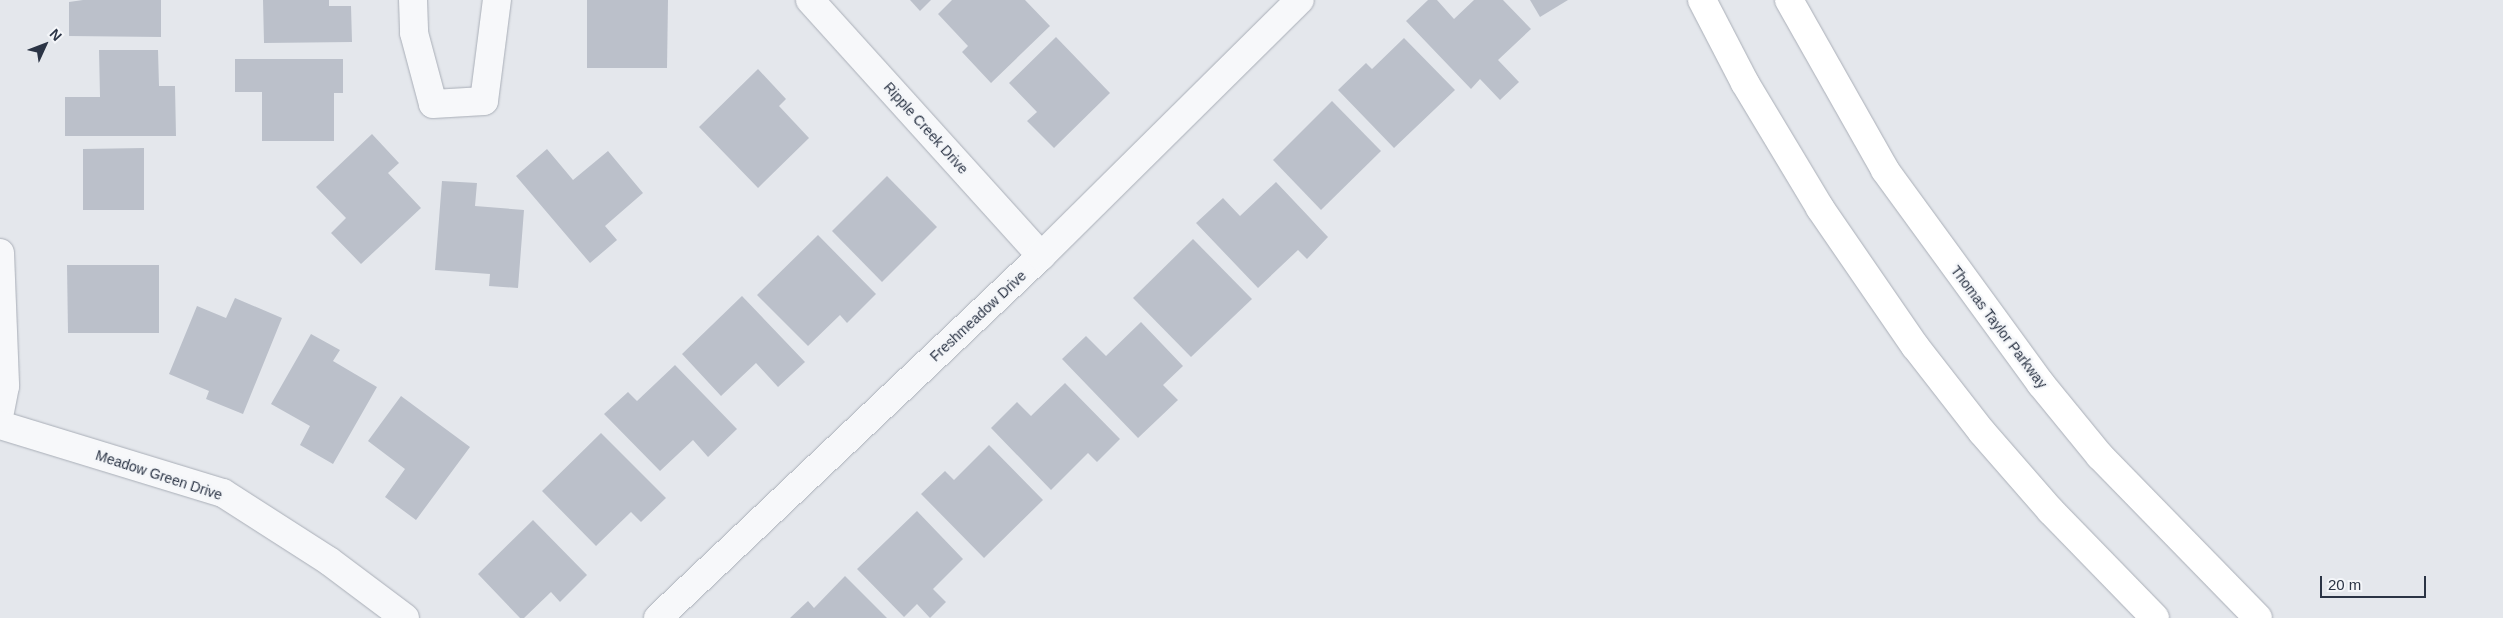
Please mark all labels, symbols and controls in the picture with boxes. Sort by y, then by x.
north arrow [20,20,70,70]
text: N [47,26,65,44]
street label: Ripple Creek Drive [880,79,972,177]
street label: Thomas Taylor Parkway [1947,262,2051,392]
street label: Freshmeadow Drive [926,267,1030,365]
street label: Meadow Green Drive [94,447,224,503]
scale bar [2323,566,2429,598]
text: 20 m [2328,576,2361,593]

